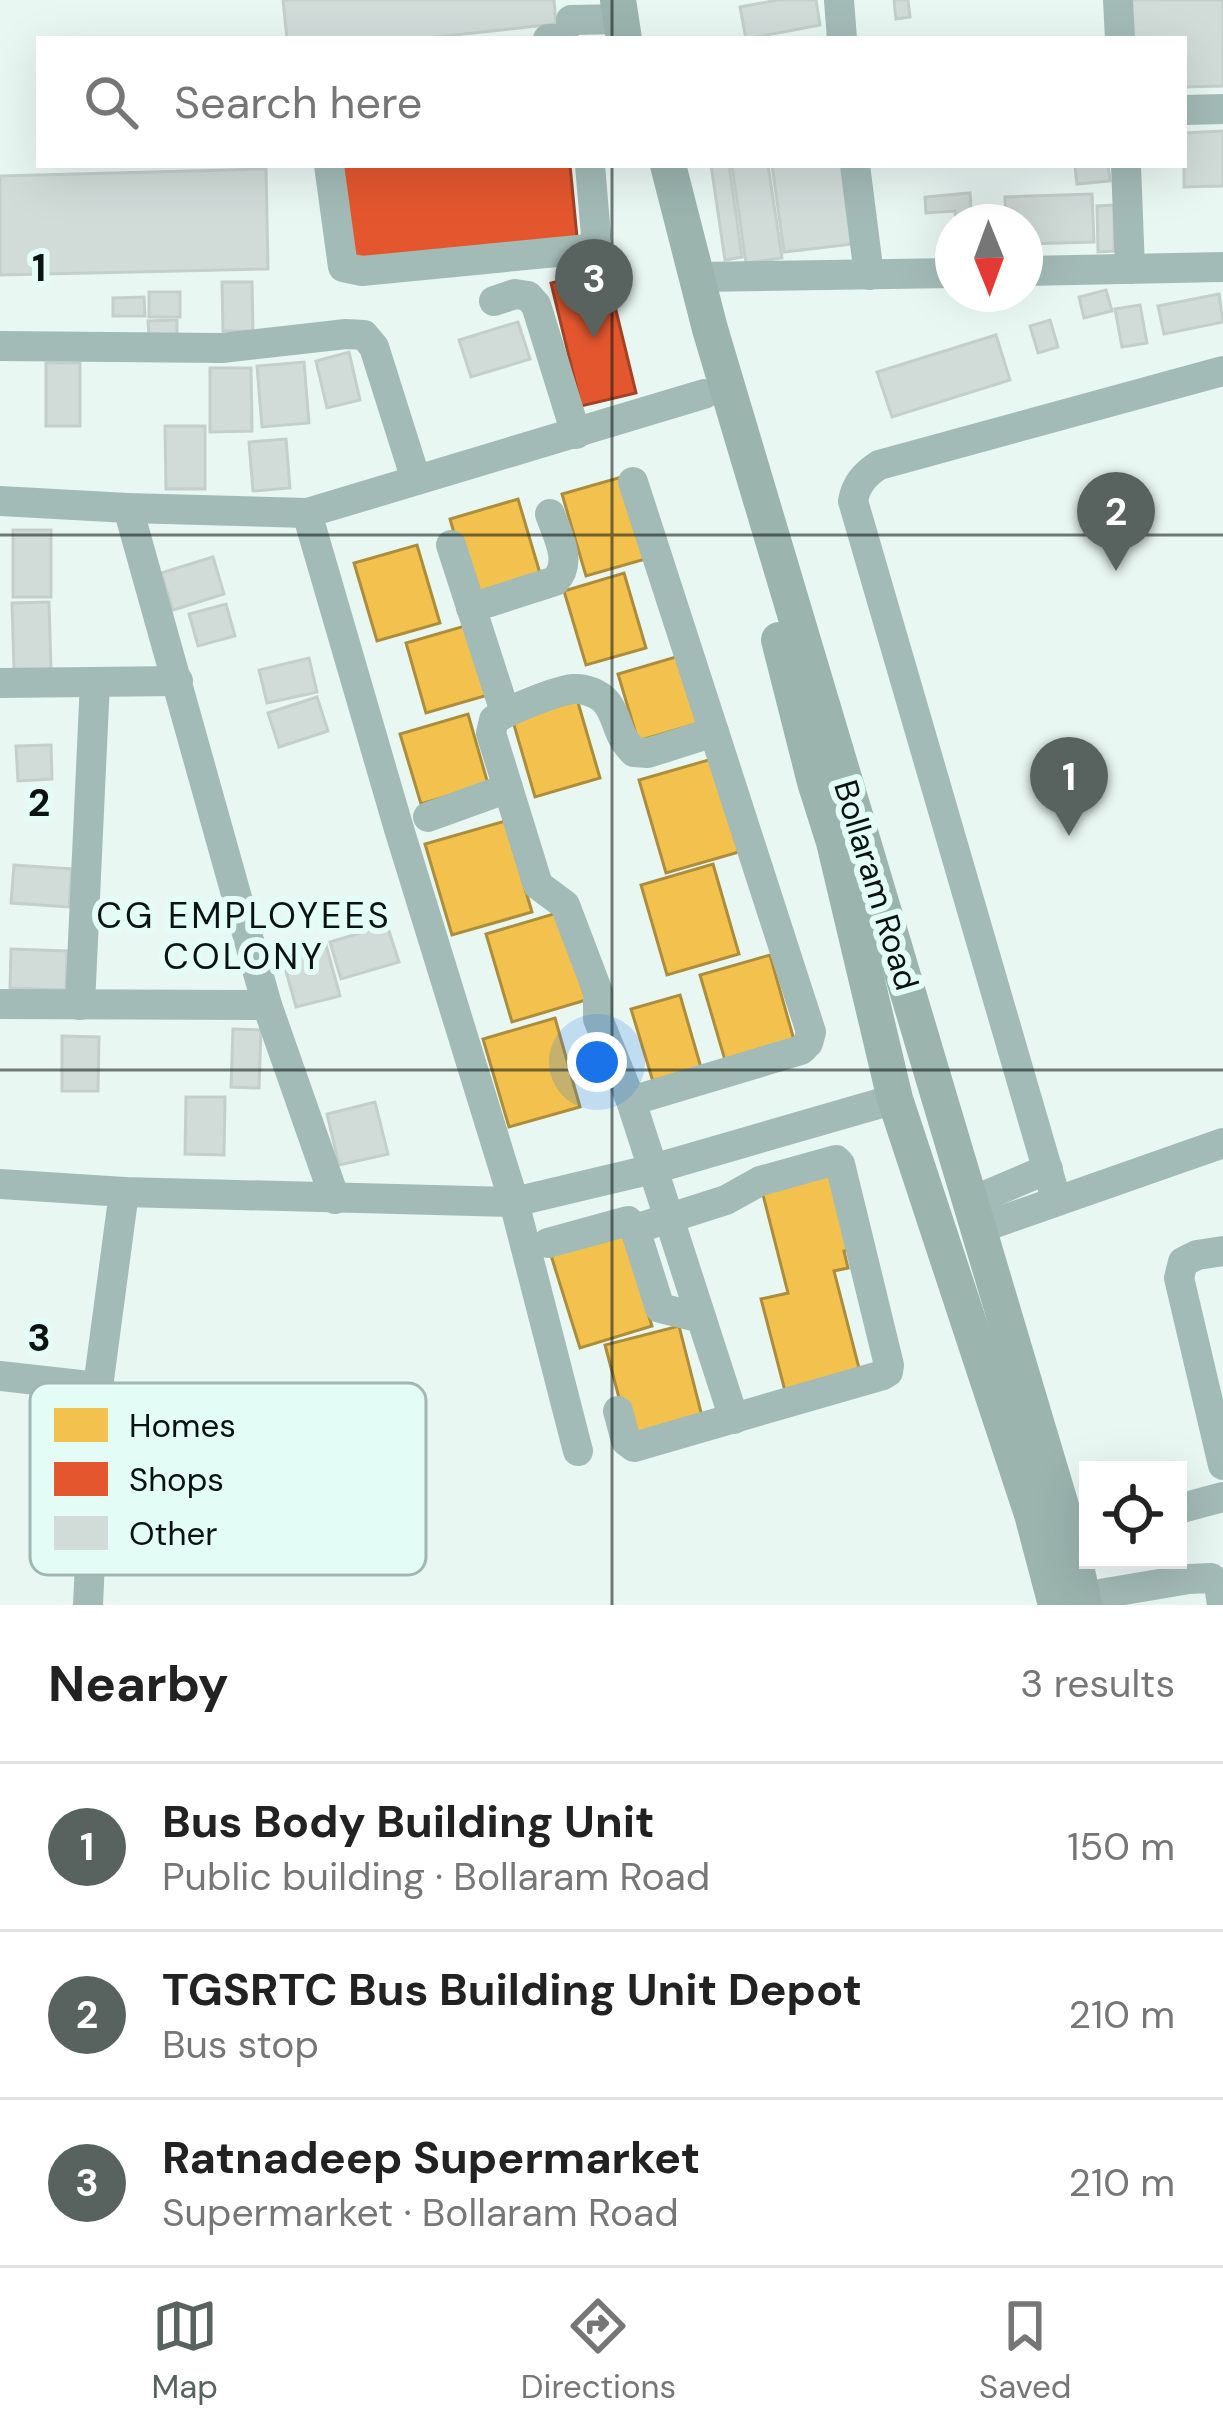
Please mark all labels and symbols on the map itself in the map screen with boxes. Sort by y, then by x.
north arrow [935,204,1043,312]
pin: 3 [555,239,633,338]
text: 1 [32,242,46,293]
pin: 2 [1077,472,1155,571]
pin: 1 [1030,737,1108,836]
street label: Bollaram Road [824,775,929,995]
text: 2 [28,777,50,828]
district label: CG EMPLOYEES COLONY [96,892,392,980]
your location [567,1032,627,1092]
text: 3 [27,1312,51,1363]
legend [30,1383,426,1575]
text: Homes [129,1404,236,1447]
text: Shops [129,1458,224,1501]
text: Other [129,1512,217,1555]

